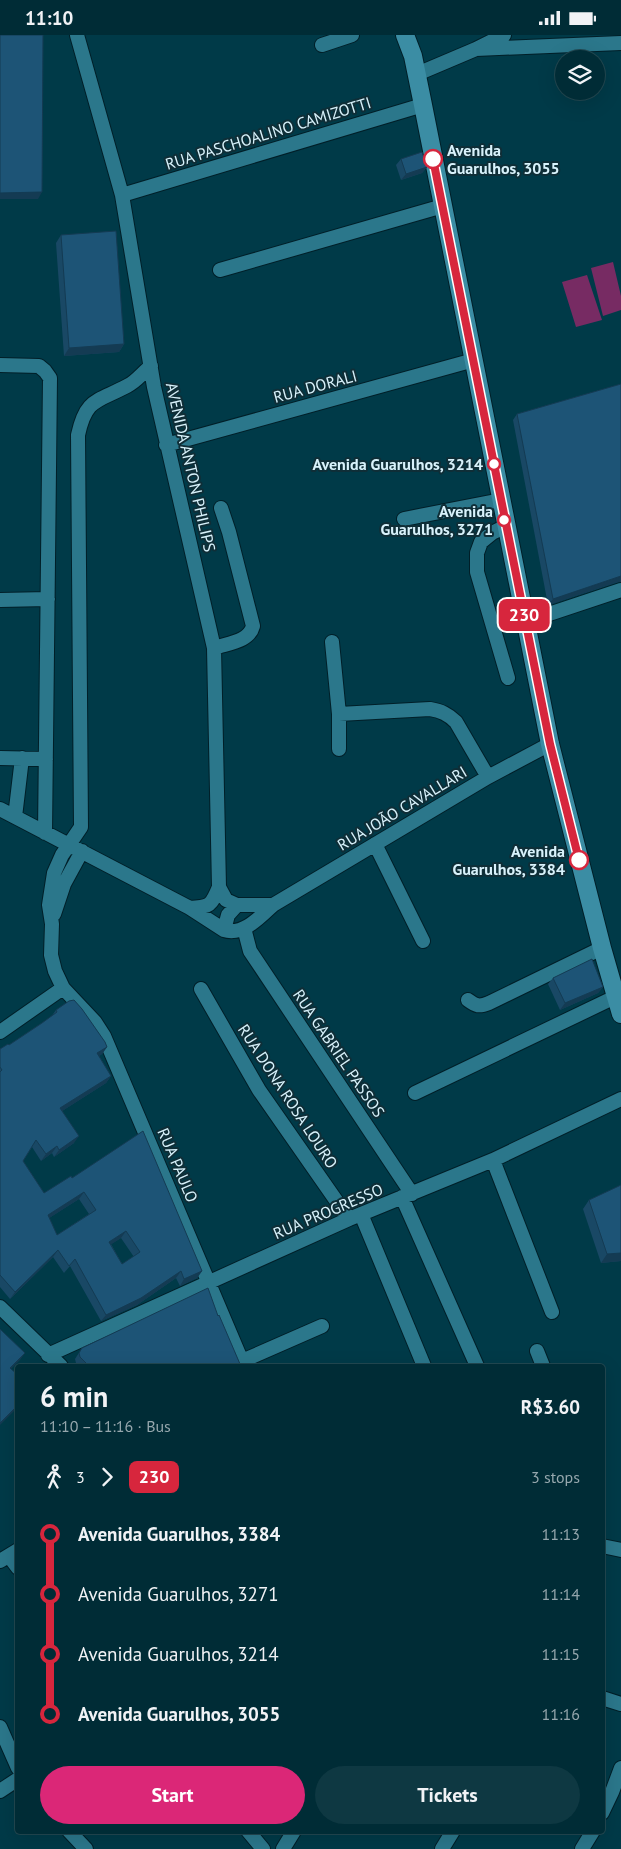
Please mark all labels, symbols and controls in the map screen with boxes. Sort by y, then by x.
text: 11:10 [25,6,73,30]
map controls [555,50,605,100]
button: layers [555,50,605,100]
street label: RUA PASCHOALINO CAMIZOTTI [163,92,373,174]
place label: Avenida Guarulhos, 3055 [447,140,560,178]
marker: Avenida Guarulhos, 3055 [423,149,443,169]
street label: RUA DORALI [271,365,359,407]
street label: AVENIDA ANTON PHILIPS [162,380,220,554]
place label: Avenida Guarulhos, 3214 [313,454,483,474]
marker: Avenida Guarulhos, 3214 [487,457,501,471]
place label: Avenida Guarulhos, 3271 [380,501,493,539]
marker: Avenida Guarulhos, 3271 [497,513,511,527]
line badge: 230 [495,599,553,631]
text: 230 [509,603,539,626]
street label: RUA JOÃO CAVALLARI [334,761,470,855]
place label: Avenida Guarulhos, 3384 [452,841,565,879]
marker: Avenida Guarulhos, 3384 [569,850,589,870]
street label: RUA GABRIEL PASSOS [289,985,389,1121]
street label: RUA DONA ROSA LOURO [234,1020,342,1172]
street label: RUA PAULO [153,1125,203,1205]
street label: RUA PROGRESSO [270,1179,386,1243]
text: 6 min [40,1378,108,1415]
text: R$3.60 [521,1395,580,1419]
text: 11:10 – 11:16 · Bus [40,1416,171,1436]
icon: walk [40,1463,68,1491]
icon: forward [93,1463,121,1491]
text: 230 [139,1465,169,1488]
text: 3 [76,1467,85,1487]
text: 3 stops [531,1467,580,1487]
text: Avenida Guarulhos, 3384 [78,1522,280,1546]
text: 11:13 [542,1524,580,1544]
text: Avenida Guarulhos, 3271 [78,1582,279,1606]
text: 11:14 [542,1584,580,1604]
text: Avenida Guarulhos, 3214 [78,1642,279,1666]
text: 11:15 [542,1644,580,1664]
text: Avenida Guarulhos, 3055 [78,1702,280,1726]
text: 11:16 [542,1704,580,1724]
button: Start [40,1766,305,1824]
button: Tickets [315,1766,580,1824]

